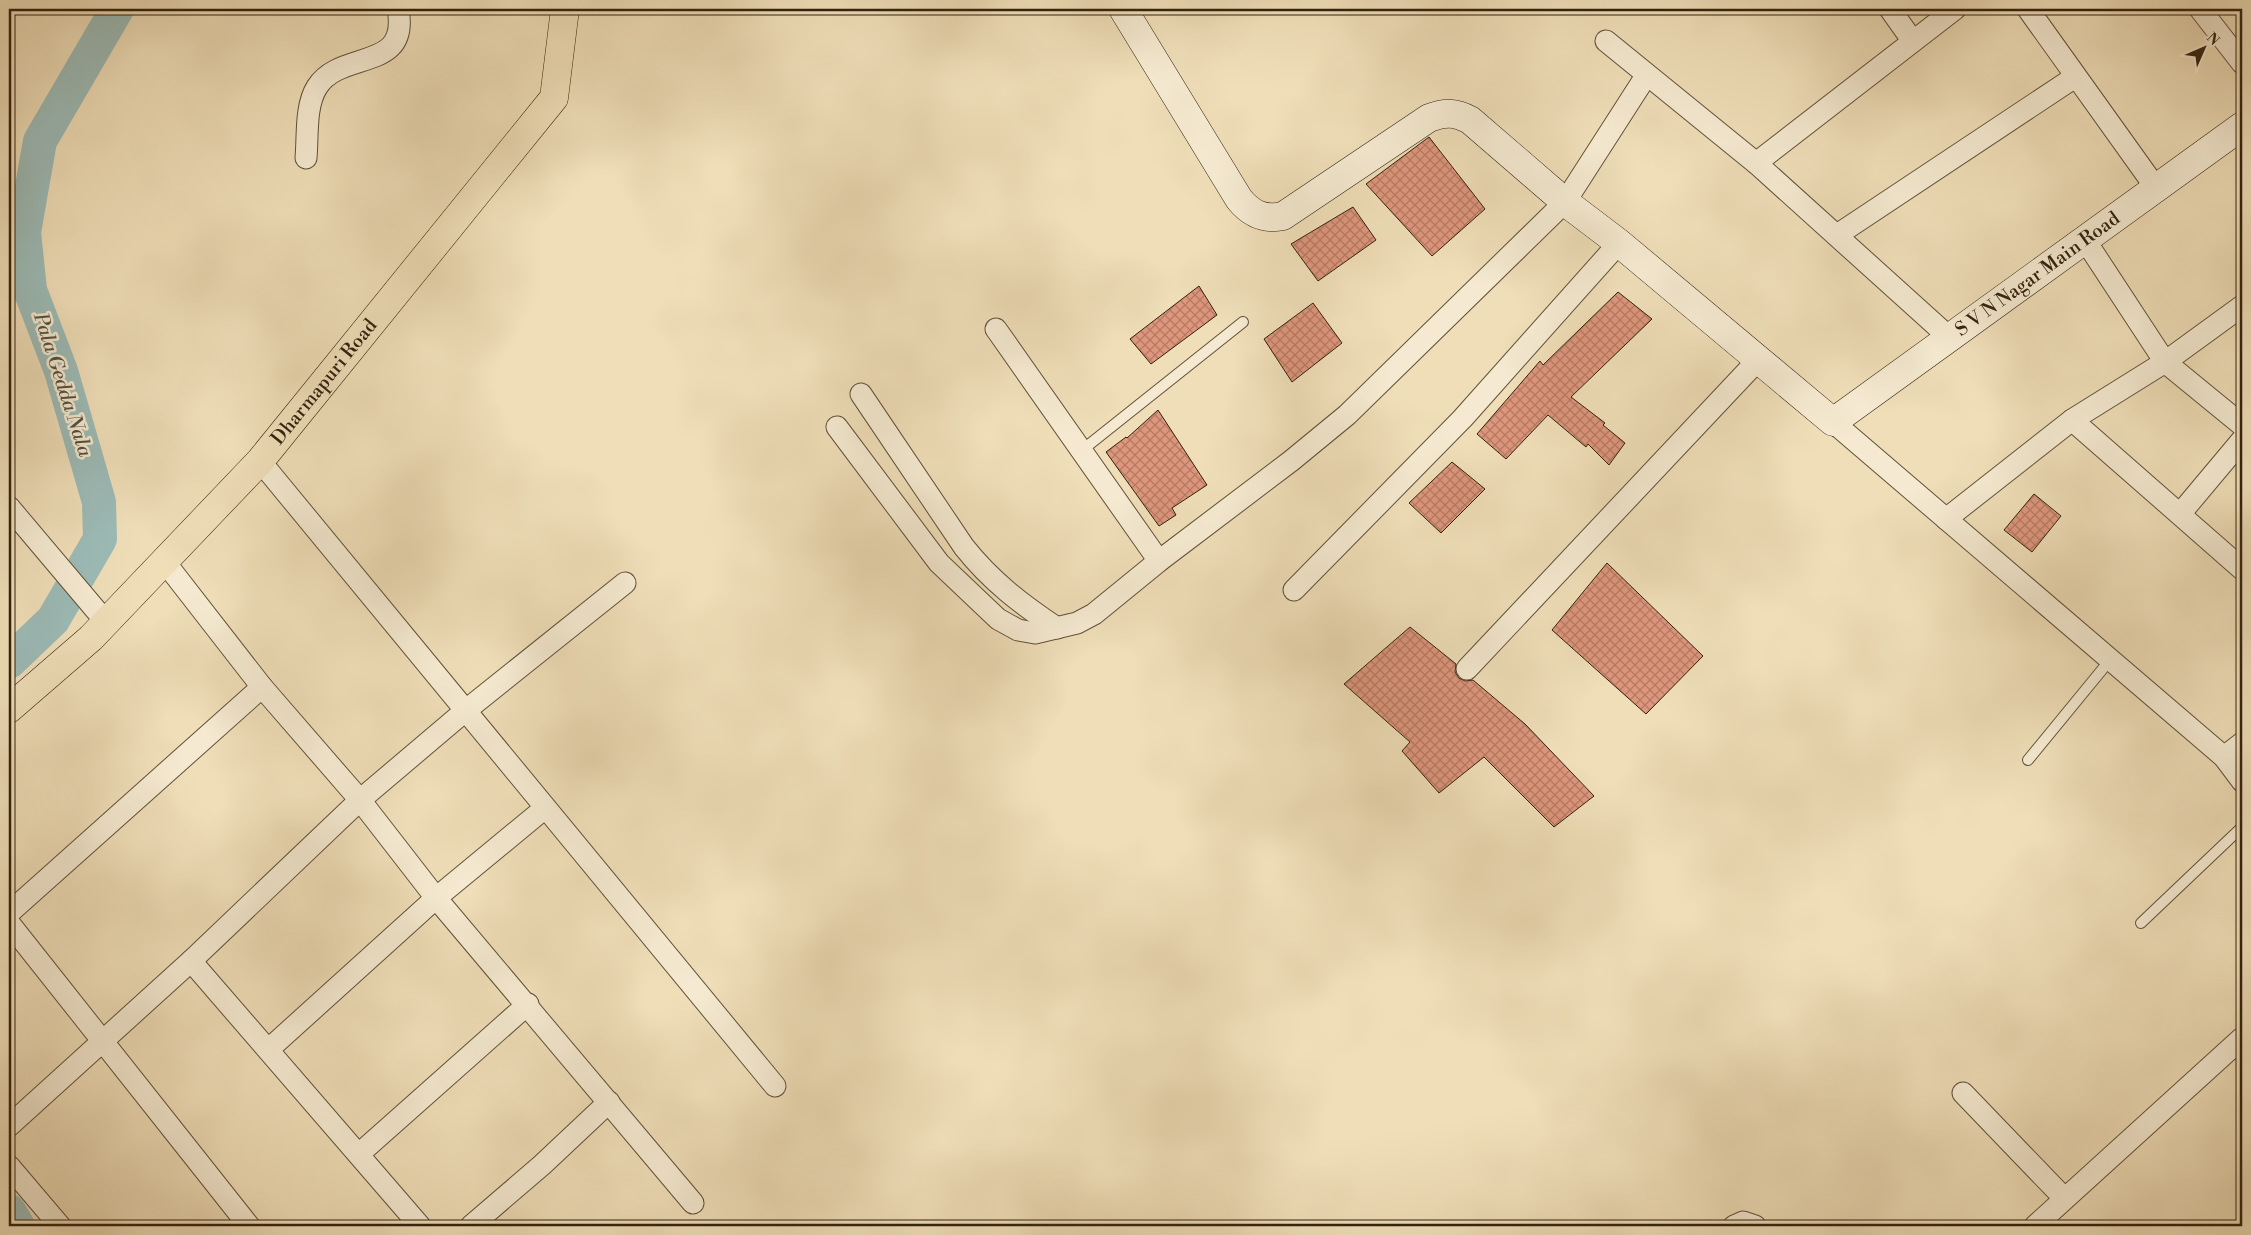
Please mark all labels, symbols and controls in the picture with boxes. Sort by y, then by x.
north arrow [2178,22,2228,72]
text: N [2202,29,2223,50]
street label: S V N Nagar Main Road [1950,206,2125,342]
water label: Pala Gedda Nala [27,309,97,461]
street label: Dharmapuri Road [266,314,382,450]

